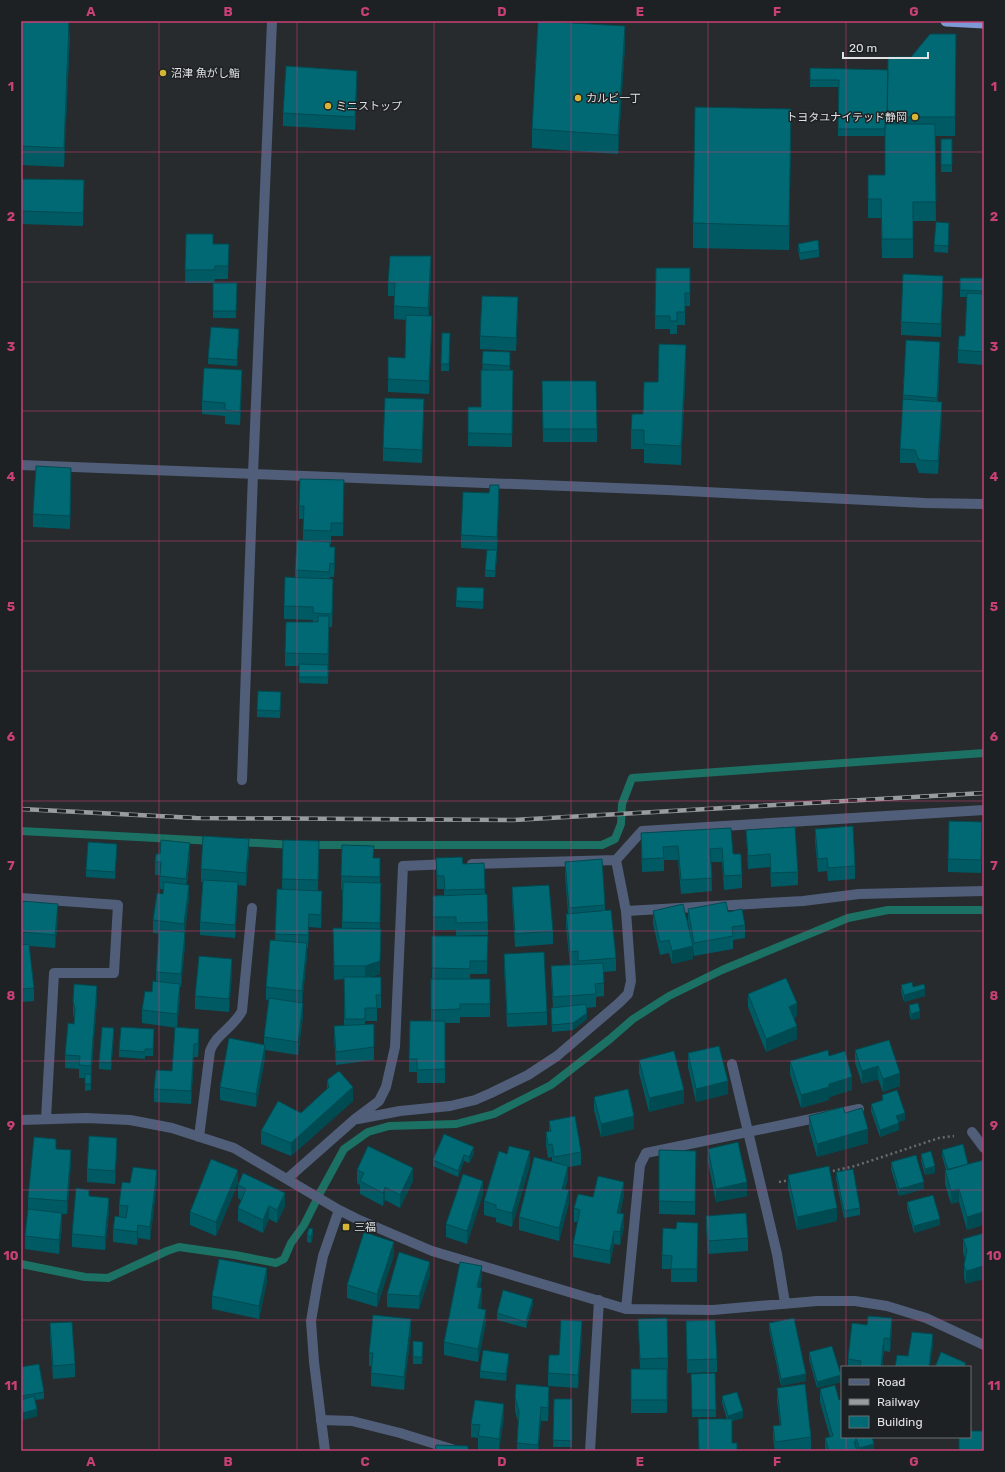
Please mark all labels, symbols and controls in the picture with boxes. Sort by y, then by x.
text: A [86,4,96,19]
text: B [223,4,233,19]
text: C [360,4,370,19]
text: D [497,4,507,19]
text: E [636,4,644,19]
text: F [773,4,781,19]
text: G [909,4,919,19]
scale bar [843,34,928,60]
text: 20 m [849,41,877,55]
place label: 沼津 魚がし鮨 [171,67,240,80]
marker: 沼津 魚がし鮨 [158,68,168,78]
text: 1 [8,79,14,94]
text: 1 [991,79,997,94]
place label: カルビ一丁 [586,92,641,105]
marker: カルビ一丁 [573,93,583,103]
place label: ミニストップ [336,100,402,113]
marker: ミニストップ [323,101,333,111]
place label: トヨタユナイテッド静岡 [786,111,907,124]
marker: トヨタユナイテッド静岡 [910,112,920,122]
text: 2 [7,209,15,224]
text: 2 [990,209,998,224]
text: 3 [7,339,16,354]
text: 3 [990,339,999,354]
text: 4 [7,469,16,484]
text: 4 [990,469,999,484]
text: 5 [7,599,15,614]
text: 5 [990,599,998,614]
text: 6 [7,729,16,744]
text: 6 [990,729,999,744]
text: 7 [7,858,15,873]
text: 7 [990,858,998,873]
text: 8 [7,988,16,1003]
text: 8 [990,988,999,1003]
text: 9 [7,1118,15,1133]
text: 9 [990,1118,998,1133]
place label: 三福 [354,1221,376,1234]
marker: 三福 [341,1222,351,1232]
text: 10 [3,1248,19,1263]
text: 10 [986,1248,1002,1263]
legend [841,1366,971,1438]
text: Road [877,1375,905,1389]
text: 11 [5,1378,17,1393]
text: 11 [988,1378,1000,1393]
text: Railway [877,1395,920,1409]
text: Building [877,1415,923,1429]
text: A [86,1454,96,1469]
text: B [223,1454,233,1469]
text: C [360,1454,370,1469]
text: D [497,1454,507,1469]
text: E [636,1454,644,1469]
text: F [773,1454,781,1469]
text: G [909,1454,919,1469]

